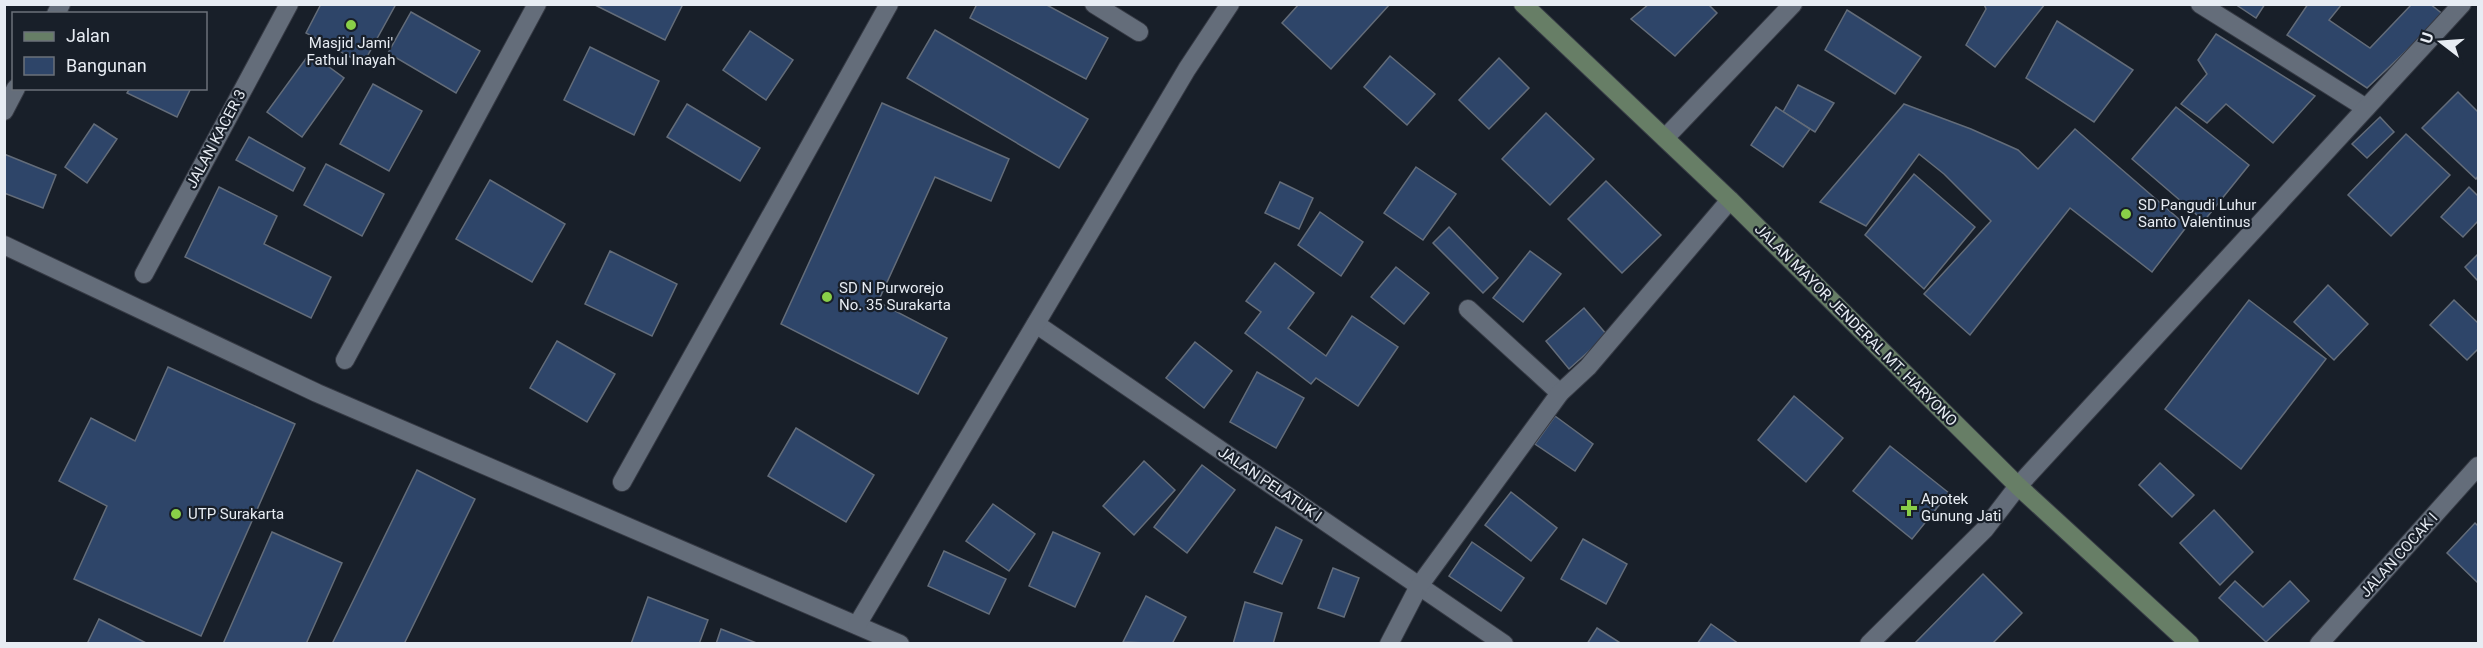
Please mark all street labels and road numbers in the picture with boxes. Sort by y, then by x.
street label: JALAN KACER 3 [182,87,250,191]
street label: JALAN MAYOR JENDERAL MT. HARYONO [1751,220,1961,430]
street label: JALAN PELATUK I [1215,443,1325,525]
street label: JALAN COCAK I [2356,509,2442,601]

